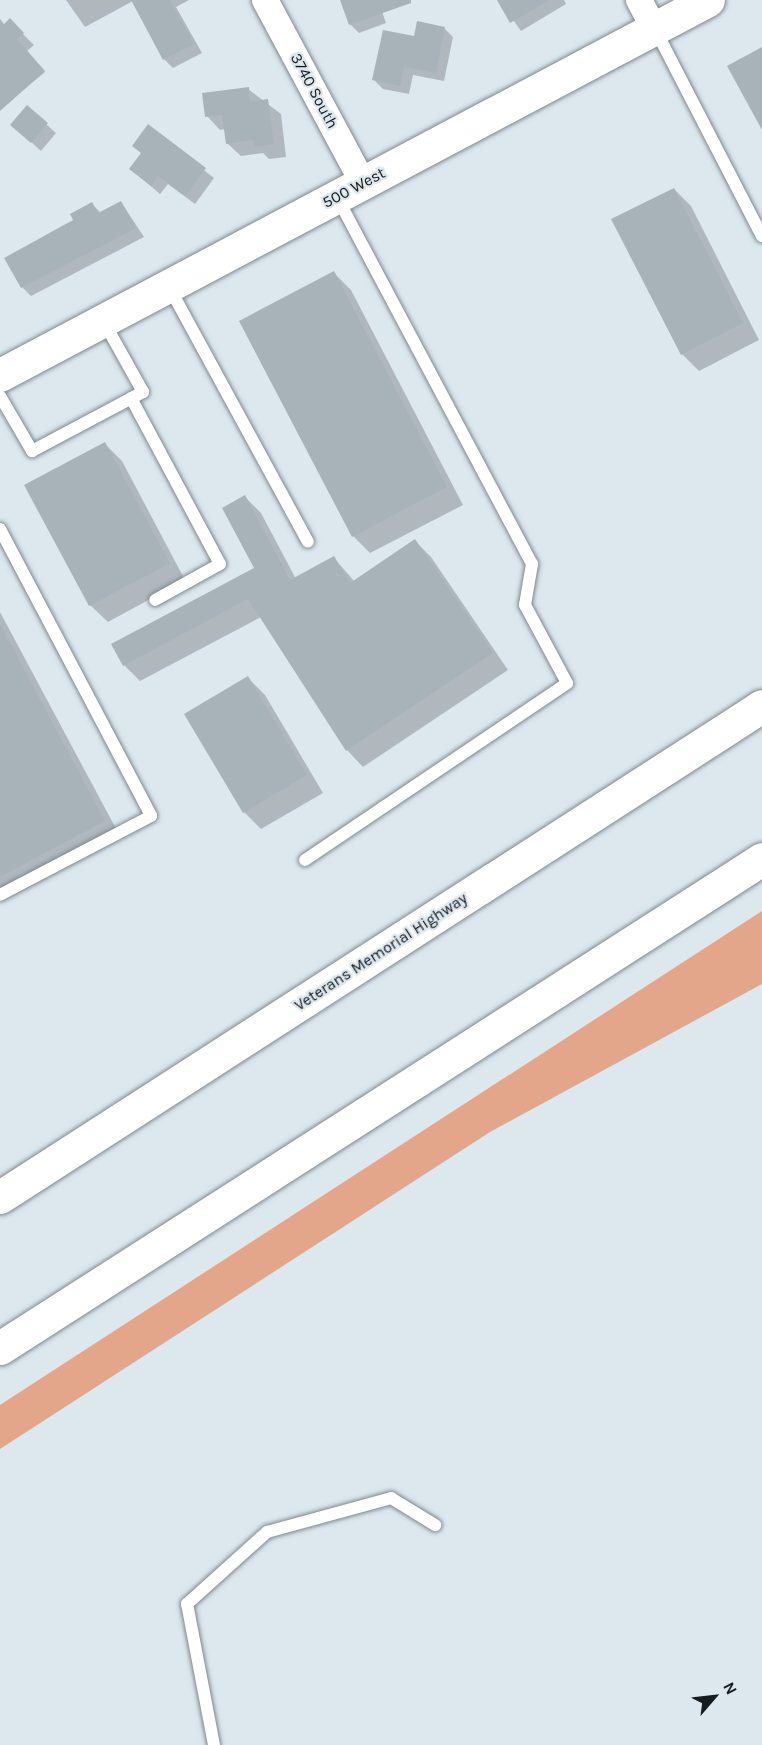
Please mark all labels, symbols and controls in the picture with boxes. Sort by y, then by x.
street label: 3740 South [286,50,342,132]
street label: 500 West [319,164,389,212]
street label: Veterans Memorial Highway [291,889,471,1015]
north arrow [684,1667,744,1727]
text: N [719,1679,741,1698]

